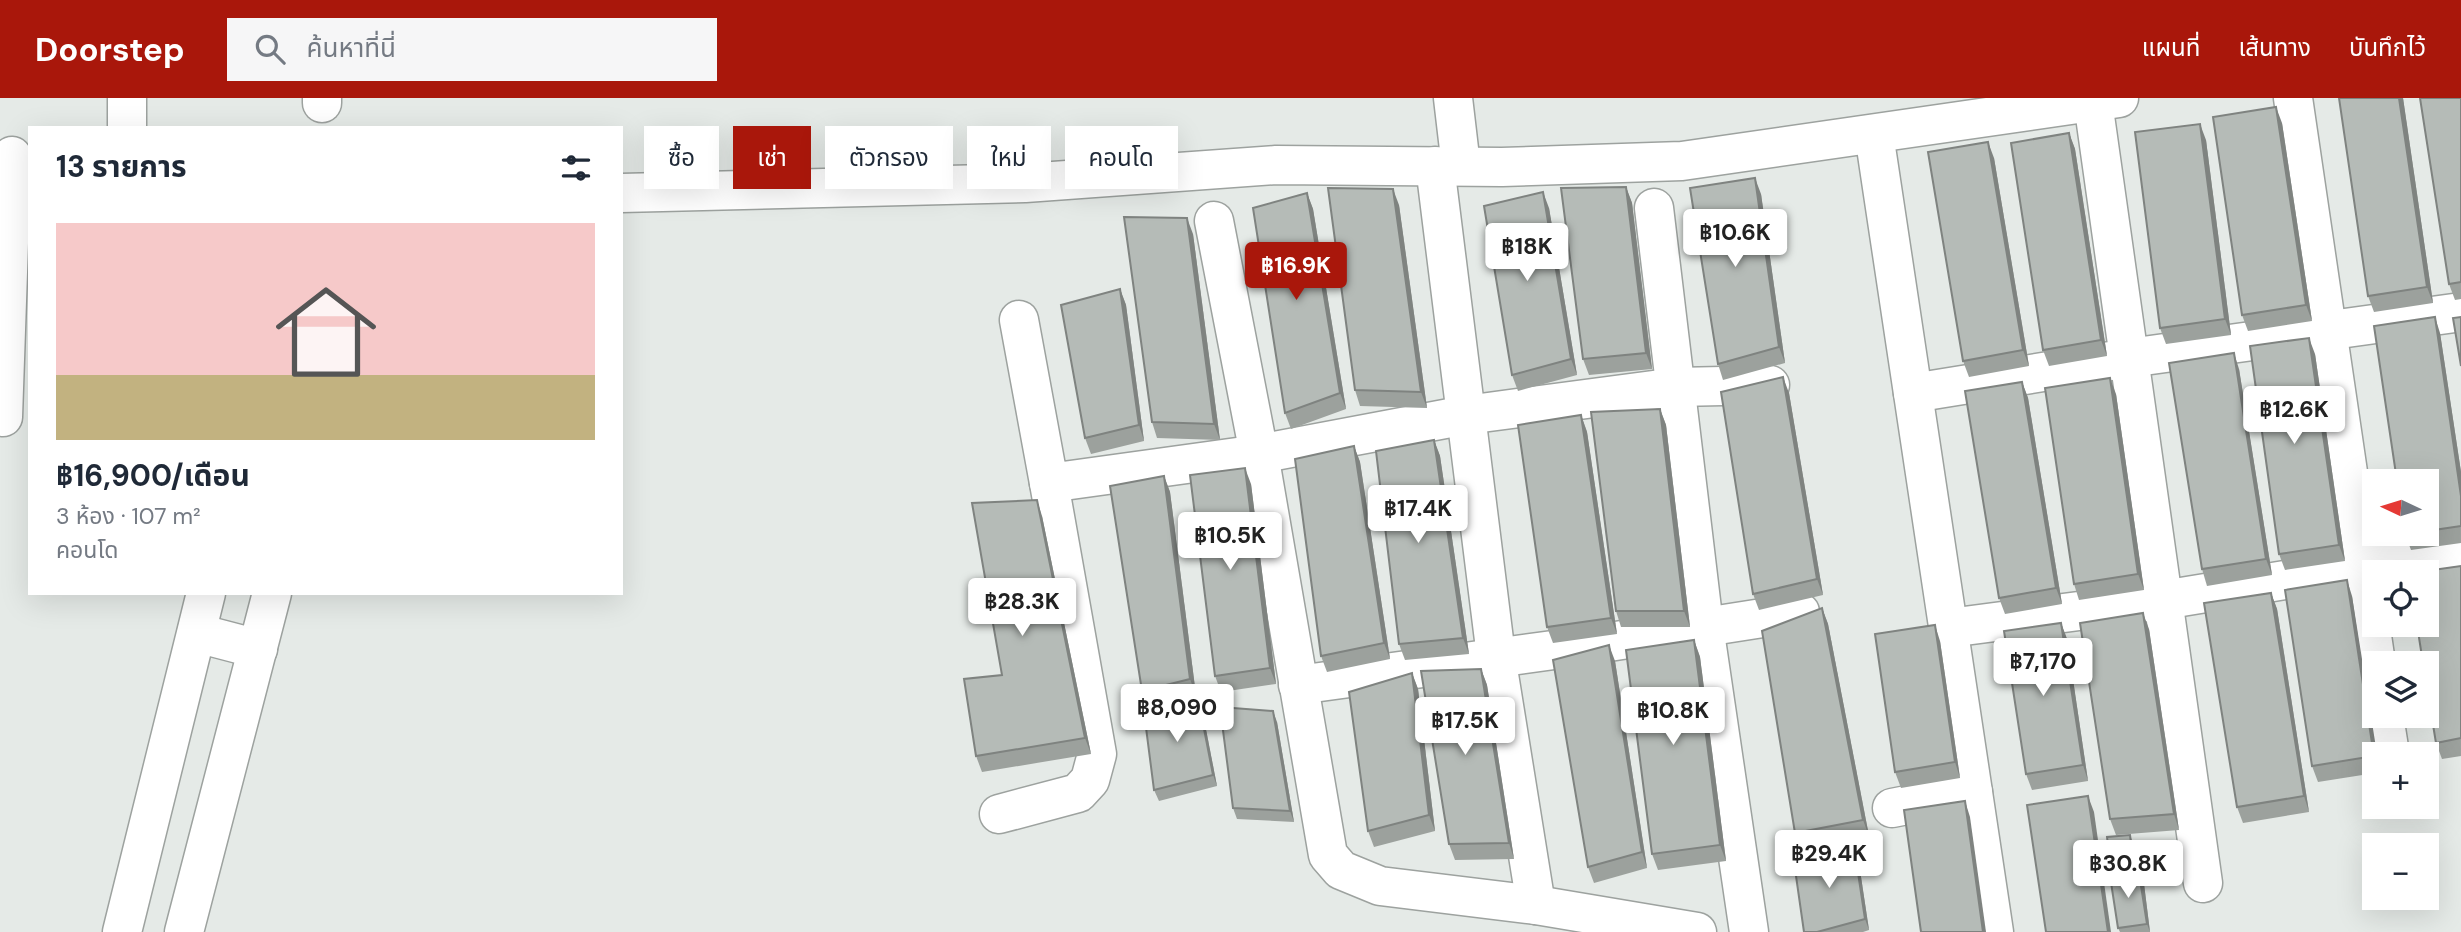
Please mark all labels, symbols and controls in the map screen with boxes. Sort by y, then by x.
search box [227,18,717,81]
text: Doorstep [35,28,185,71]
icon: search [251,30,289,68]
text: ค้นหาที่นี่ [307,31,396,65]
text: แผนที่ [2142,32,2200,63]
text: เส้นทาง [2238,32,2311,63]
text: บันทึกไว้ [2349,32,2426,63]
chip: ซื้อ [644,126,719,189]
chip: เช่า [733,126,811,189]
chip: ตัวกรอง [825,126,953,189]
chip: ใหม่ [967,126,1051,189]
chip: คอนโด [1065,126,1178,189]
text: 13 รายการ [56,147,187,186]
icon: filters [557,149,595,187]
pin: ฿10.6K [1678,209,1792,269]
text: ฿10.6K [1699,217,1771,247]
pin: ฿18K [1486,223,1568,283]
text: ฿18K [1501,231,1553,261]
pin: ฿16.9K [1239,242,1353,302]
text: ฿16.9K [1261,250,1331,280]
icon: home [263,269,389,395]
pin: ฿12.6K [2237,386,2351,446]
text: ฿12.6K [2259,394,2329,424]
text: ฿16,900/เดือน [56,456,250,495]
north arrow [2362,469,2440,546]
map controls [2362,469,2439,910]
pin: ฿17.4K [1361,486,1475,545]
text: ฿17.4K [1384,493,1452,523]
text: 3 ห้อง · 107 m² [56,501,201,531]
pin: ฿10.5K [1173,512,1287,572]
text: ฿10.5K [1194,520,1266,550]
text: คอนโด [56,535,118,565]
button: locate [2362,560,2439,637]
pin: ฿28.3K [965,578,1079,638]
text: ฿28.3K [984,586,1060,616]
pin: ฿7,170 [1986,638,2100,698]
text: ฿7,170 [2009,646,2077,676]
button: layers [2362,651,2439,728]
pin: ฿8,090 [1120,684,1234,744]
pin: ฿10.8K [1616,688,1730,747]
text: ฿8,090 [1137,692,1217,722]
text: ฿10.8K [1637,695,1709,725]
pin: ฿17.5K [1408,698,1522,757]
text: ฿17.5K [1431,705,1499,735]
button: + [2362,742,2439,819]
pin: ฿29.4K [1772,830,1886,890]
button: − [2362,833,2439,910]
text: ฿29.4K [1791,838,1867,868]
pin: ฿30.8K [2071,840,2185,900]
text: ฿30.8K [2089,848,2167,878]

